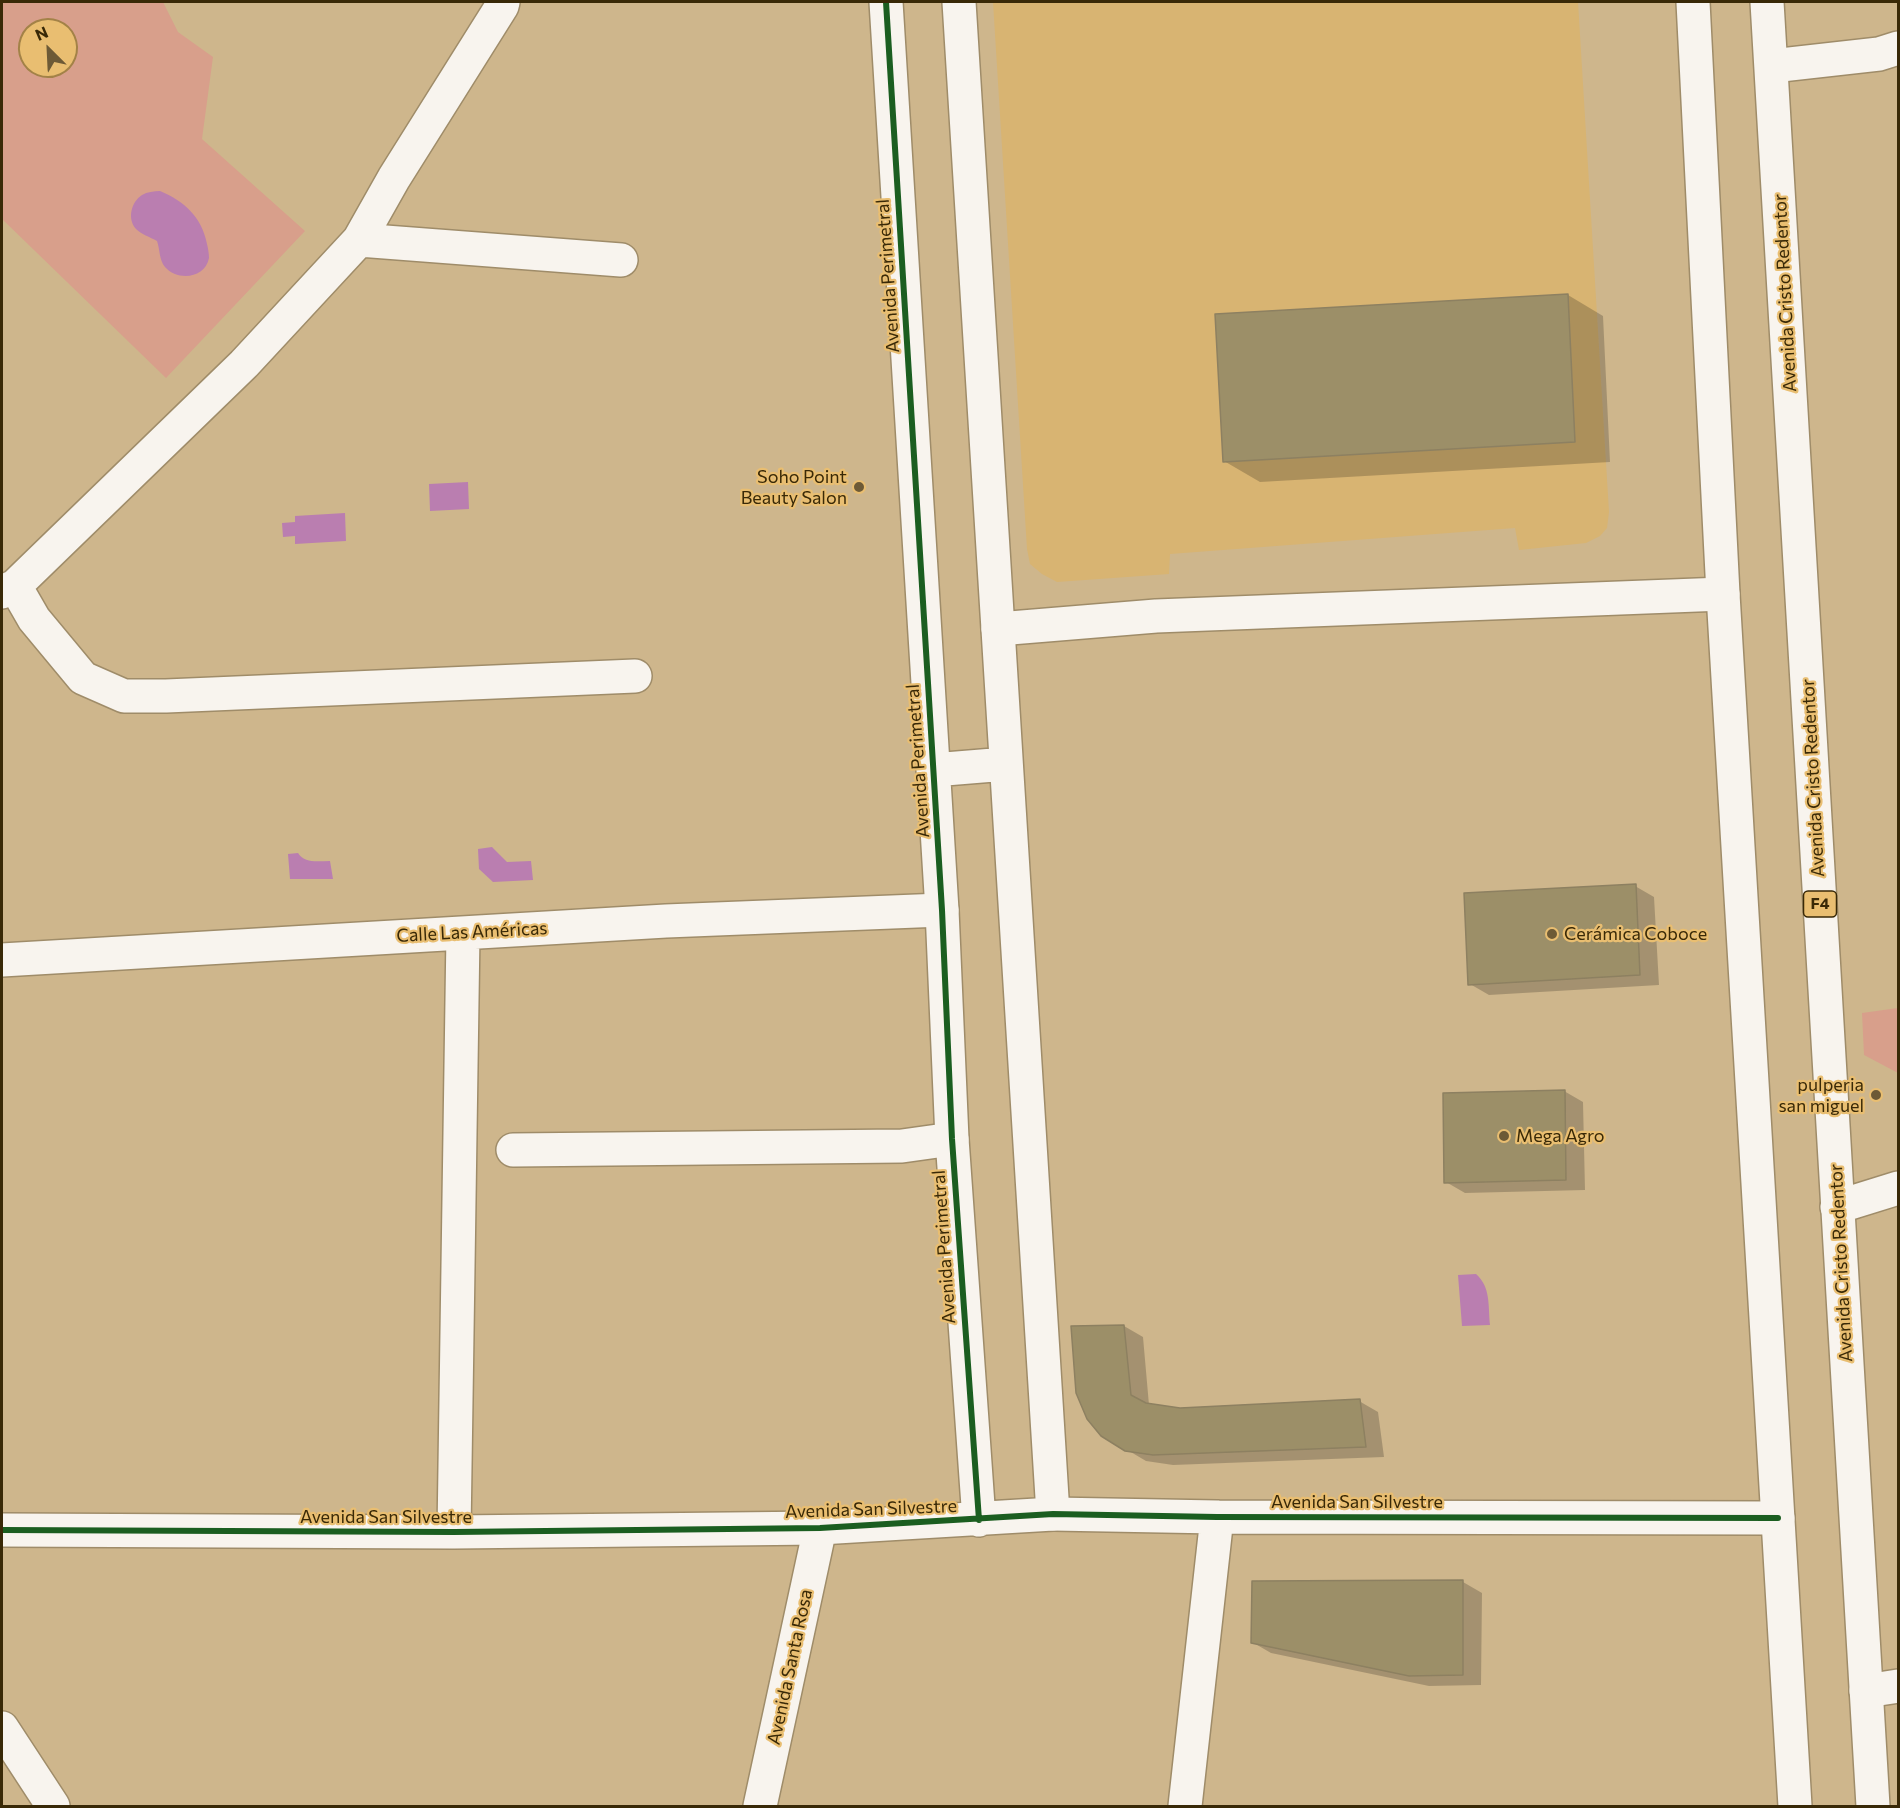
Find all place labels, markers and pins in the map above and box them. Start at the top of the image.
place label: Soho Point Beauty Salon [741,466,847,508]
marker: Soho Point Beauty Salon [852,480,866,494]
place label: Cerámica Coboce [1564,923,1707,945]
marker: Cerámica Coboce [1545,927,1559,941]
place label: pulperia san miguel [1778,1074,1864,1116]
marker: pulperia san miguel [1869,1088,1883,1102]
place label: Mega Agro [1516,1125,1605,1147]
marker: Mega Agro [1497,1129,1511,1143]

